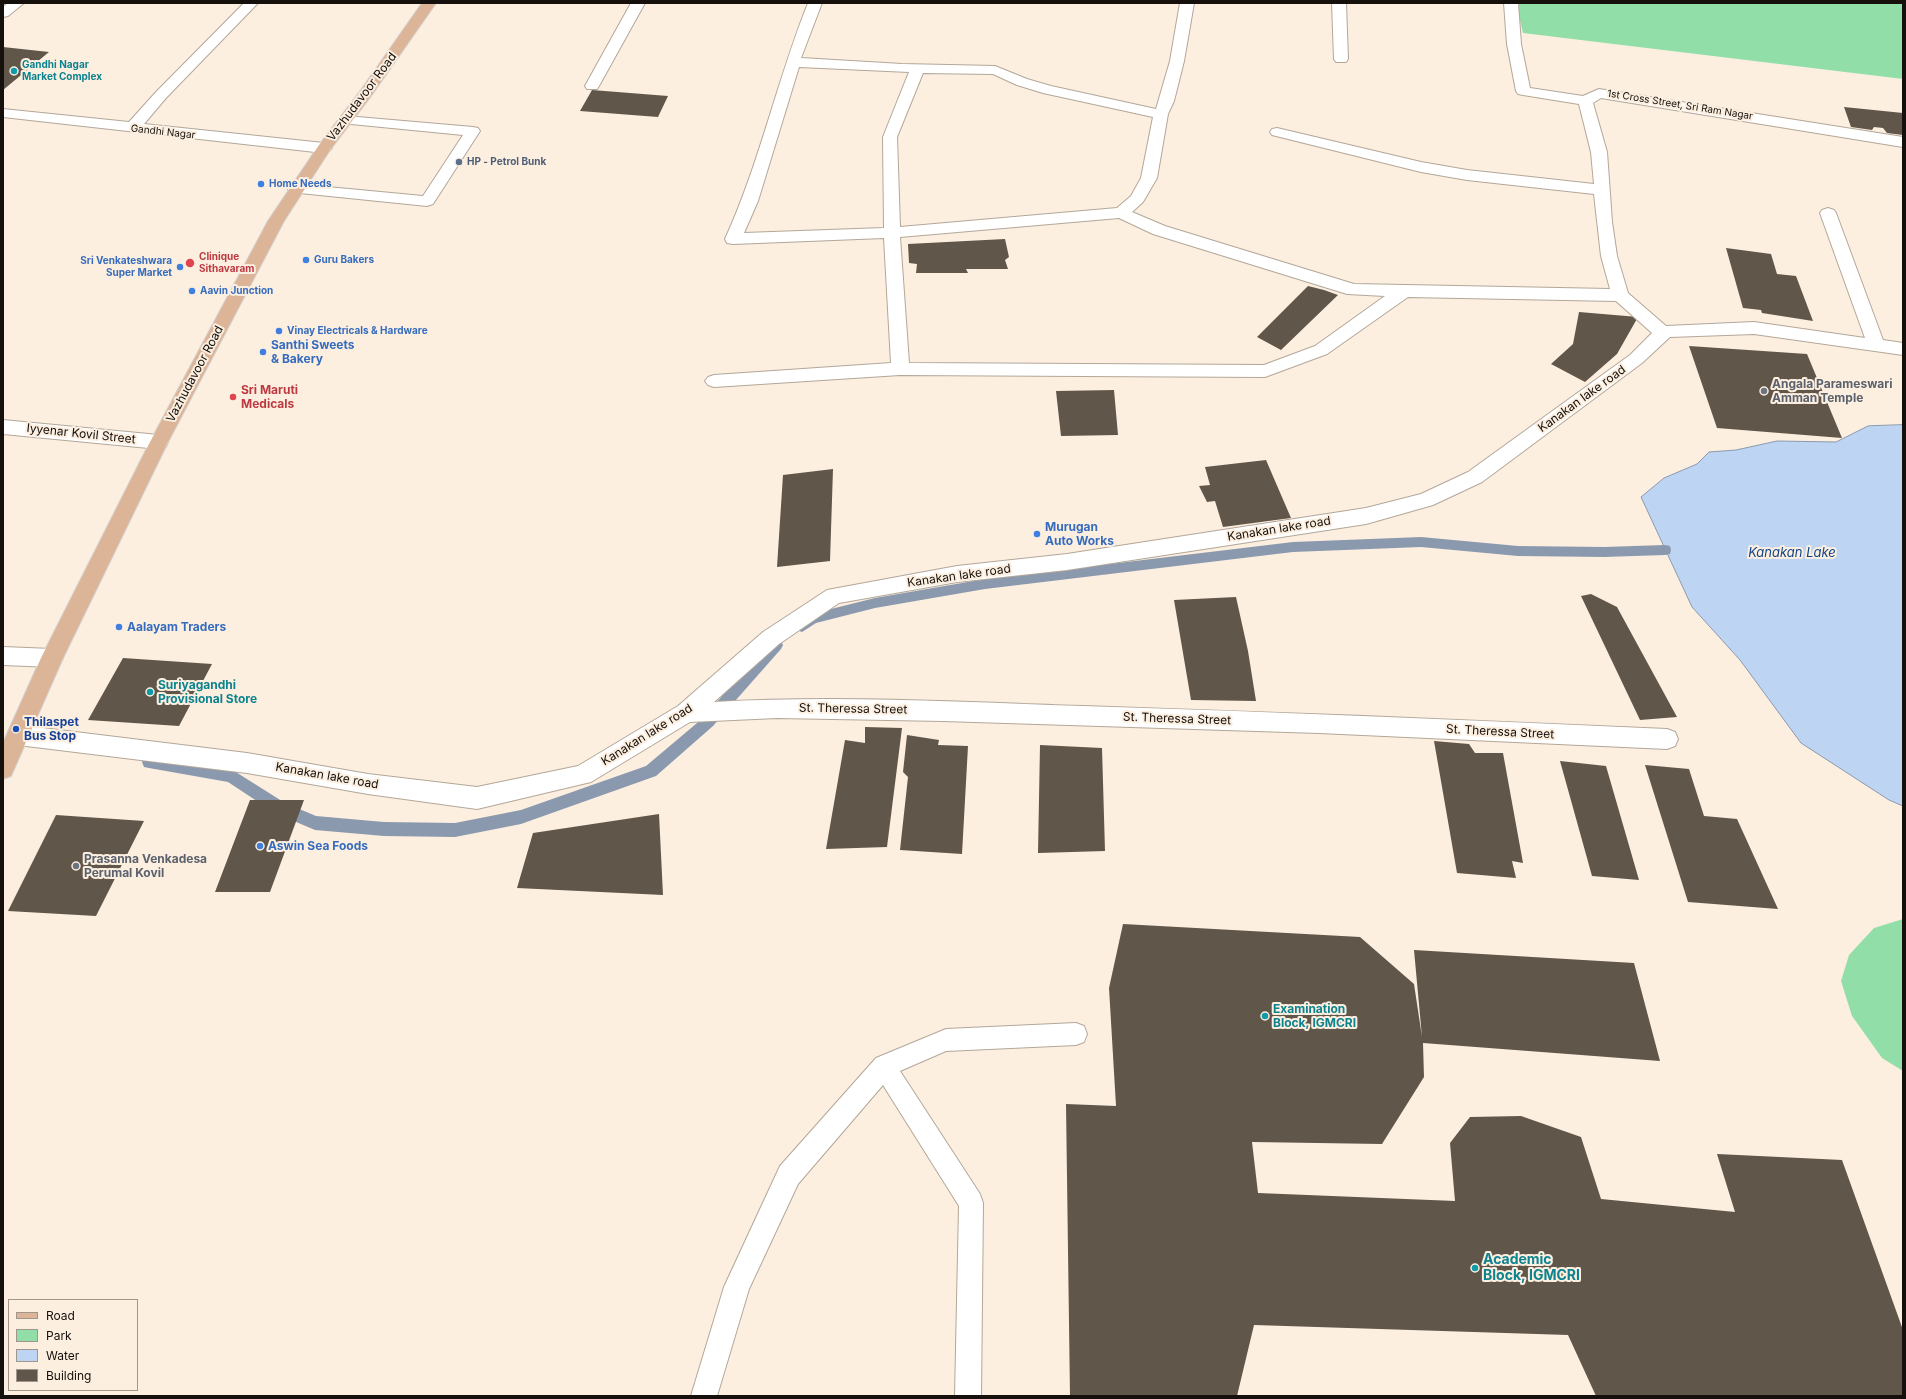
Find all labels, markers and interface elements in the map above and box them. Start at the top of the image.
street label: Vazhudavoor Road [324,50,400,144]
place label: Gandhi Nagar Market Complex [22,59,102,82]
marker: Gandhi Nagar Market Complex [9,66,19,76]
street label: 1st Cross Street, Sri Ram Nagar [1606,88,1754,122]
street label: Gandhi Nagar [130,123,196,141]
place label: HP - Petrol Bunk [467,156,546,168]
marker: HP - Petrol Bunk [454,157,464,167]
place label: Home Needs [269,178,331,190]
marker: Home Needs [256,179,266,189]
place label: Clinique Sithavaram [199,251,254,274]
place label: Guru Bakers [314,254,374,266]
place label: Sri Venkateshwara Super Market [80,255,172,278]
marker: Guru Bakers [301,255,311,265]
marker: Clinique Sithavaram [184,257,196,269]
marker: Sri Venkateshwara Super Market [175,262,185,272]
place label: Aavin Junction [200,285,273,297]
marker: Aavin Junction [187,286,197,296]
street label: Vazhudavoor Road [164,323,226,425]
place label: Vinay Electricals & Hardware [287,325,428,337]
marker: Vinay Electricals & Hardware [274,326,284,336]
place label: Santhi Sweets & Bakery [271,338,355,366]
marker: Santhi Sweets & Bakery [258,347,268,357]
street label: Kanakan lake road [1536,362,1628,436]
place label: Angala Parameswari Amman Temple [1772,377,1893,405]
place label: Sri Maruti Medicals [241,383,298,411]
marker: Angala Parameswari Amman Temple [1759,386,1769,396]
marker: Sri Maruti Medicals [228,392,238,402]
street label: Iyyenar Kovil Street [26,421,136,447]
street label: Kanakan lake road [1226,514,1332,544]
place label: Murugan Auto Works [1045,520,1114,548]
marker: Murugan Auto Works [1032,529,1042,539]
water label: Kanakan Lake [1748,545,1836,561]
street label: Kanakan lake road [906,562,1012,590]
place label: Aalayam Traders [127,620,226,634]
marker: Aalayam Traders [114,622,124,632]
place label: Suriyagandhi Provisional Store [158,678,257,706]
marker: Suriyagandhi Provisional Store [145,687,155,697]
street label: Kanakan lake road [599,701,695,769]
street label: St. Theressa Street [799,701,907,717]
street label: St. Theressa Street [1123,710,1231,728]
place label: Thilaspet Bus Stop [24,715,79,743]
street label: St. Theressa Street [1446,722,1554,742]
marker: Thilaspet Bus Stop [11,724,21,734]
street label: Kanakan lake road [274,760,380,792]
place label: Aswin Sea Foods [268,839,368,853]
marker: Aswin Sea Foods [255,841,265,851]
place label: Prasanna Venkadesa Perumal Kovil [84,852,207,880]
marker: Prasanna Venkadesa Perumal Kovil [71,861,81,871]
place label: Examination Block, IGMCRI [1273,1002,1356,1030]
marker: Examination Block, IGMCRI [1260,1011,1270,1021]
place label: Academic Block, IGMCRI [1483,1252,1580,1284]
marker: Academic Block, IGMCRI [1470,1263,1480,1273]
legend [8,1299,138,1391]
text: Road [46,1308,75,1323]
text: Park [46,1328,72,1343]
text: Water [46,1348,79,1363]
text: Building [46,1368,91,1383]

